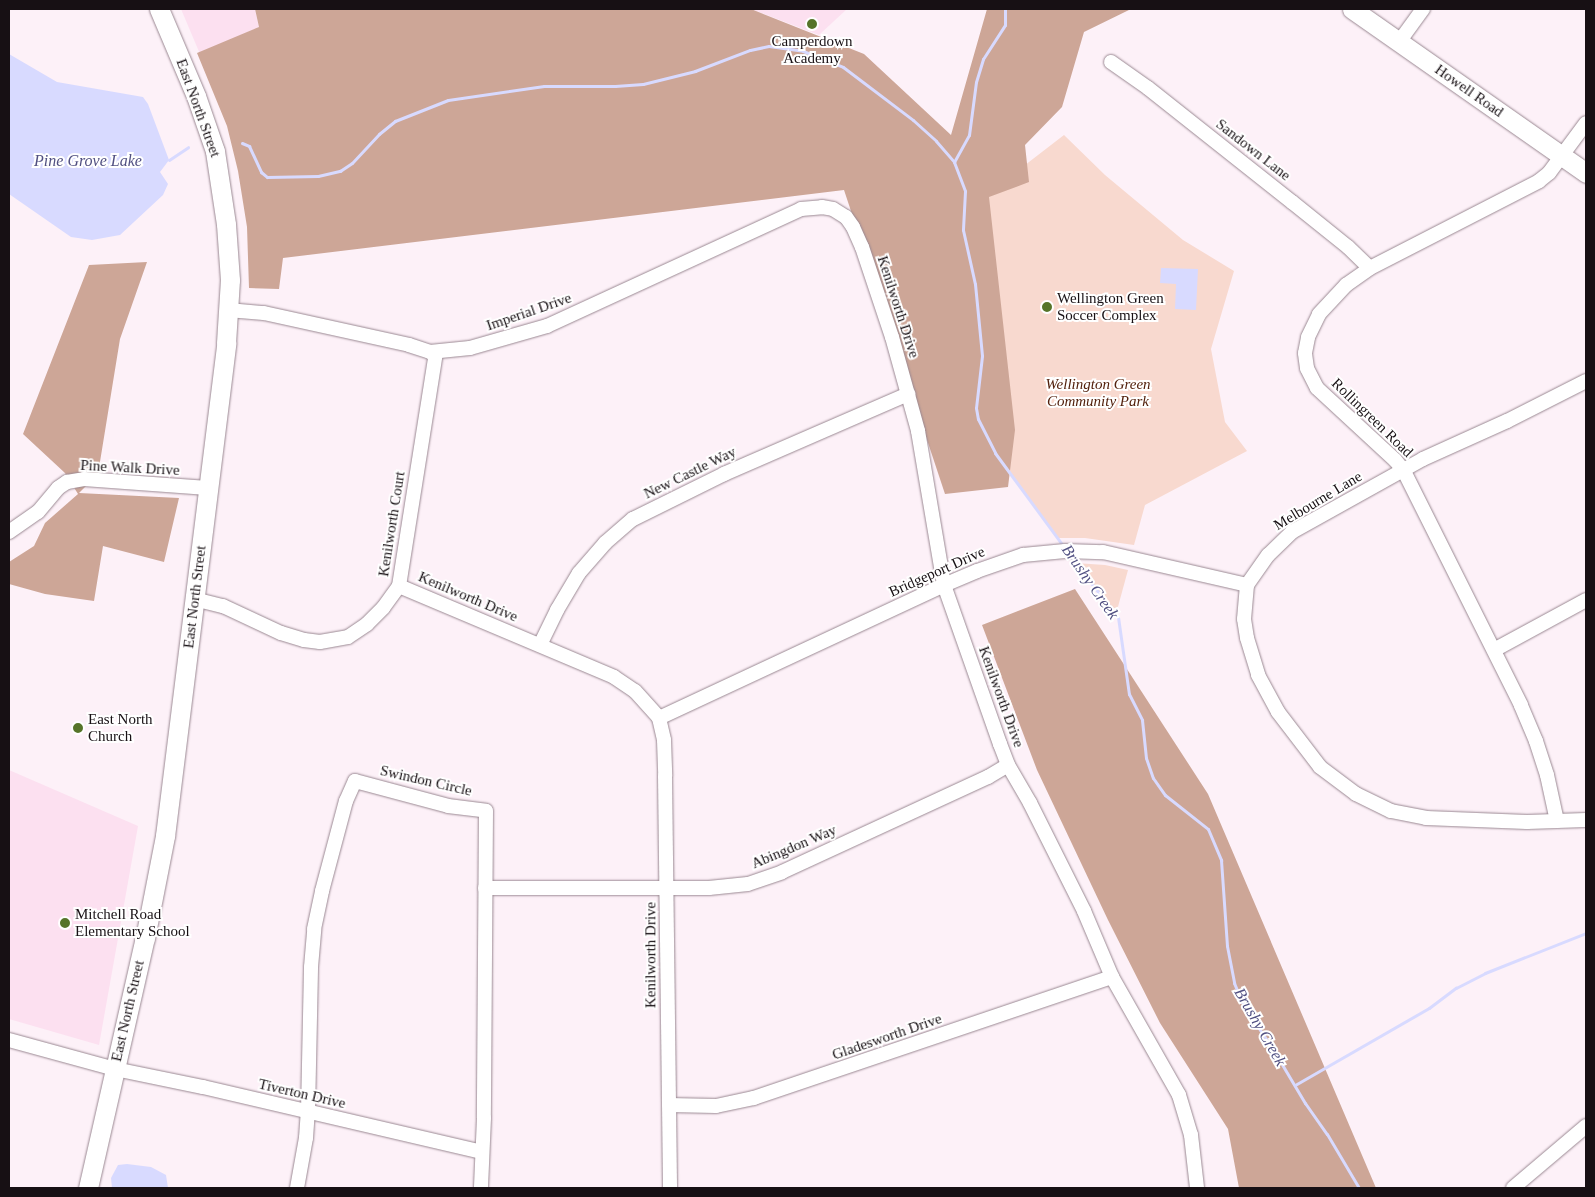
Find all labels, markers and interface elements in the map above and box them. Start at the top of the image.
marker: Camperdown Academy [806,18,818,30]
place label: Camperdown Academy [772,32,852,67]
street label: East North Street [172,56,224,160]
street label: Howell Road [1431,61,1507,121]
street label: Sandown Lane [1212,115,1294,185]
water label: Pine Grove Lake [34,151,142,171]
street label: Kenilworth Drive [873,254,923,360]
street label: Imperial Drive [484,289,574,335]
place label: Wellington Green Soccer Complex [1057,289,1164,324]
marker: Wellington Green Soccer Complex [1041,301,1053,313]
park label: Wellington Green Community Park [1045,375,1151,410]
street label: Rollingreen Road [1328,375,1416,461]
street label: New Castle Way [641,443,739,503]
street label: Pine Walk Drive [80,456,180,480]
street label: Melbourne Lane [1271,468,1365,534]
street label: Kenilworth Court [375,470,409,578]
water label: Brushy Creek [1057,541,1123,623]
street label: Bridgeport Drive [886,543,988,601]
street label: East North Street [180,545,210,649]
street label: Kenilworth Drive [416,568,520,626]
street label: Kenilworth Drive [974,644,1028,750]
place label: East North Church [88,710,153,745]
marker: East North Church [72,722,84,734]
street label: Swindon Circle [378,762,474,800]
street label: Abingdon Way [749,821,839,873]
street label: Kenilworth Drive [642,902,660,1008]
place label: Mitchell Road Elementary School [75,905,190,940]
marker: Mitchell Road Elementary School [59,917,71,929]
street label: East North Street [108,959,148,1063]
water label: Brushy Creek [1230,985,1290,1069]
street label: Gladesworth Drive [830,1010,944,1064]
street label: Tiverton Drive [257,1075,347,1113]

